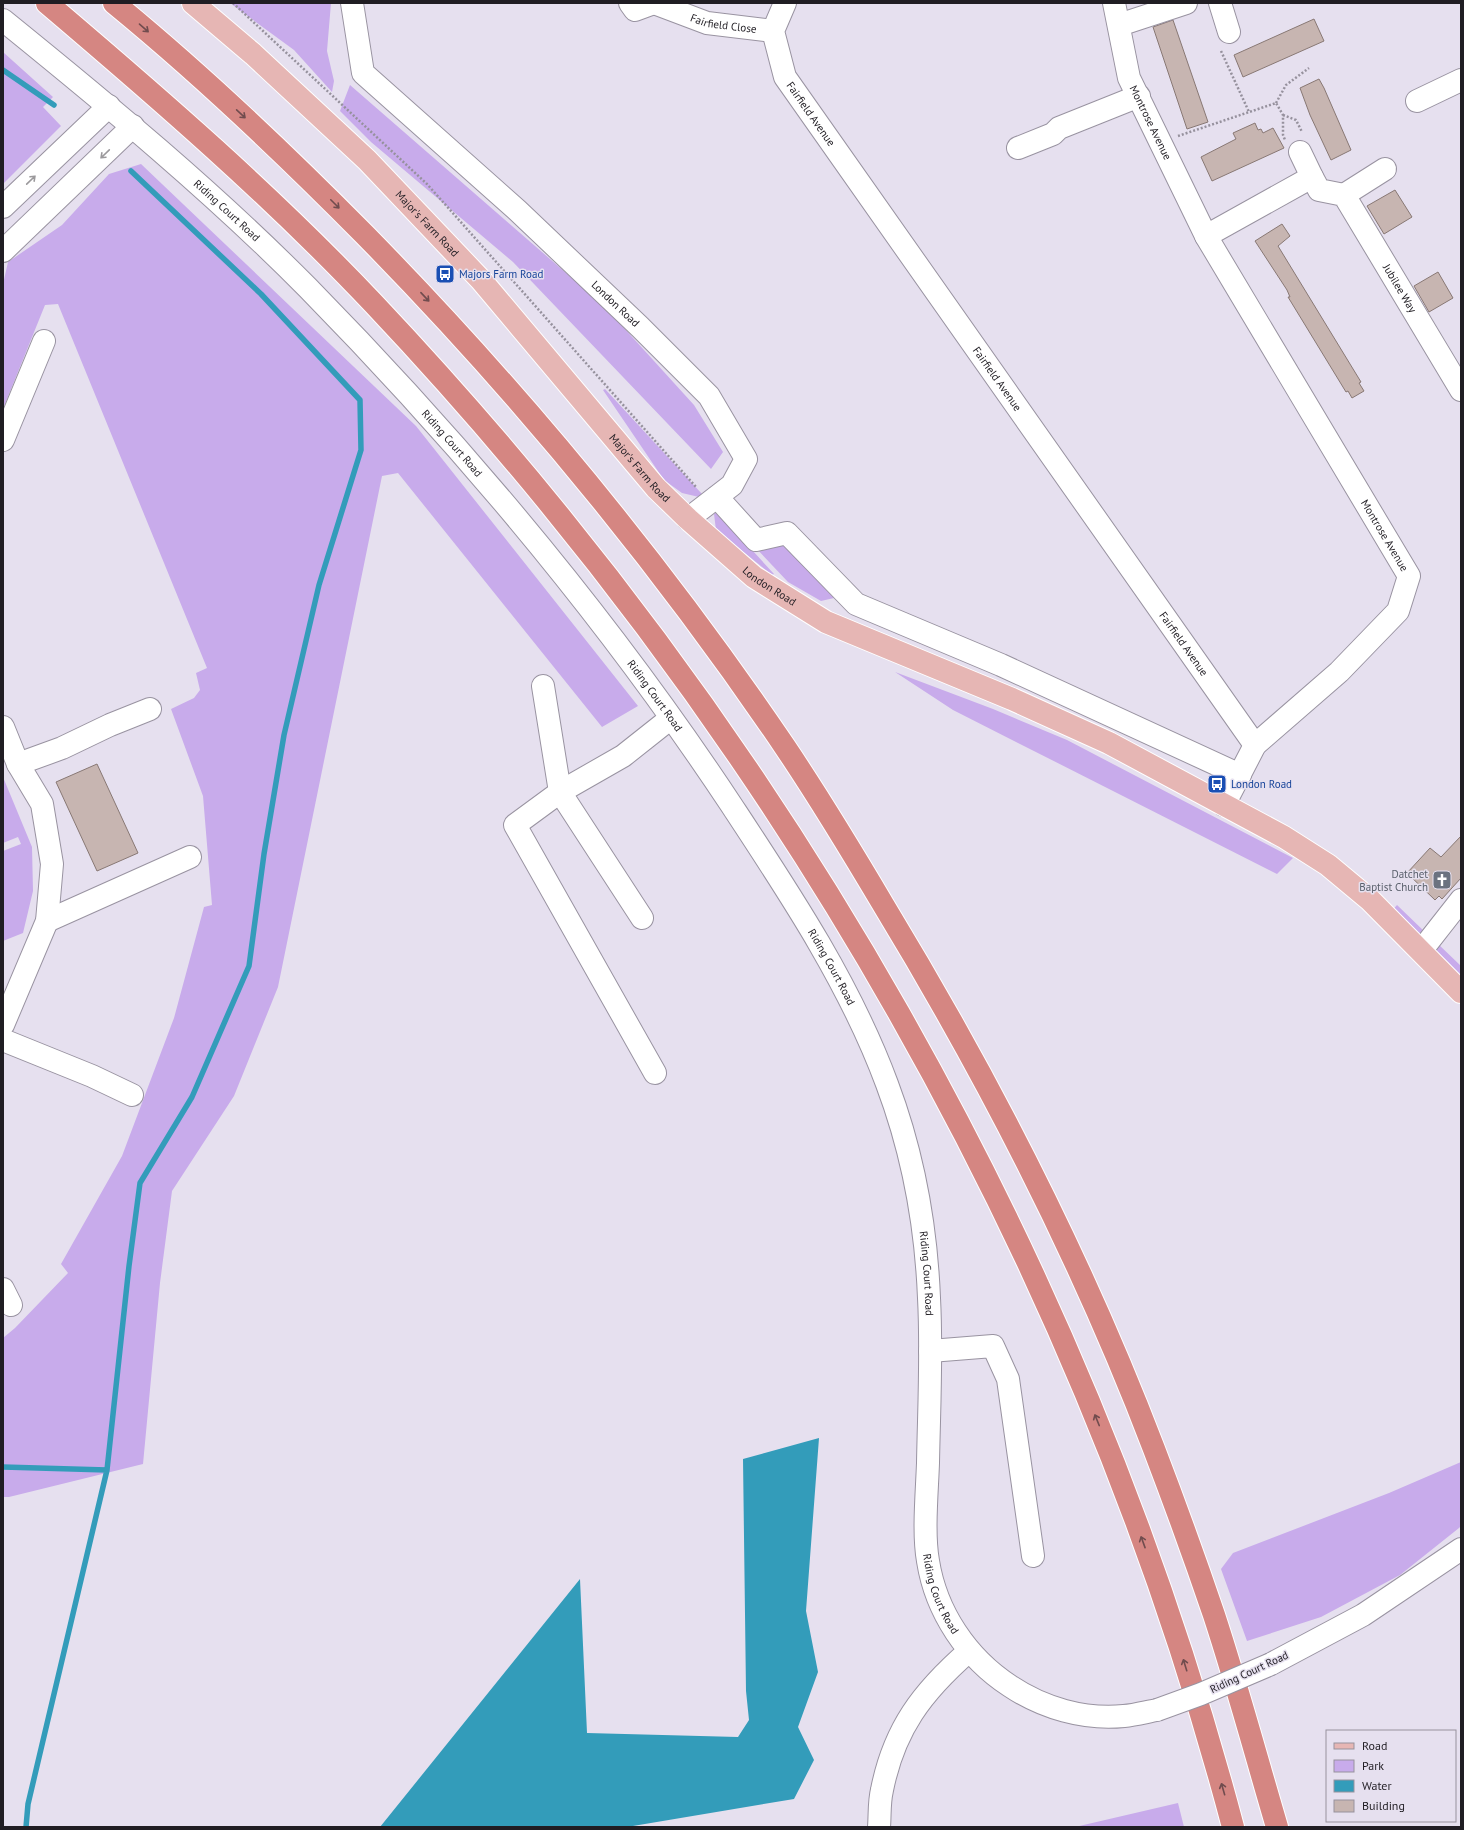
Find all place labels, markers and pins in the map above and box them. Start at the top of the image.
bus stop icon: Majors Farm Road [434,263,456,285]
place label: Majors Farm Road [459,267,543,281]
bus stop icon: London Road [1206,773,1228,795]
place label: London Road [1231,777,1292,791]
place label: Datchet Baptist Church [1359,867,1428,894]
church icon: Datchet Baptist Church [1431,869,1453,891]

